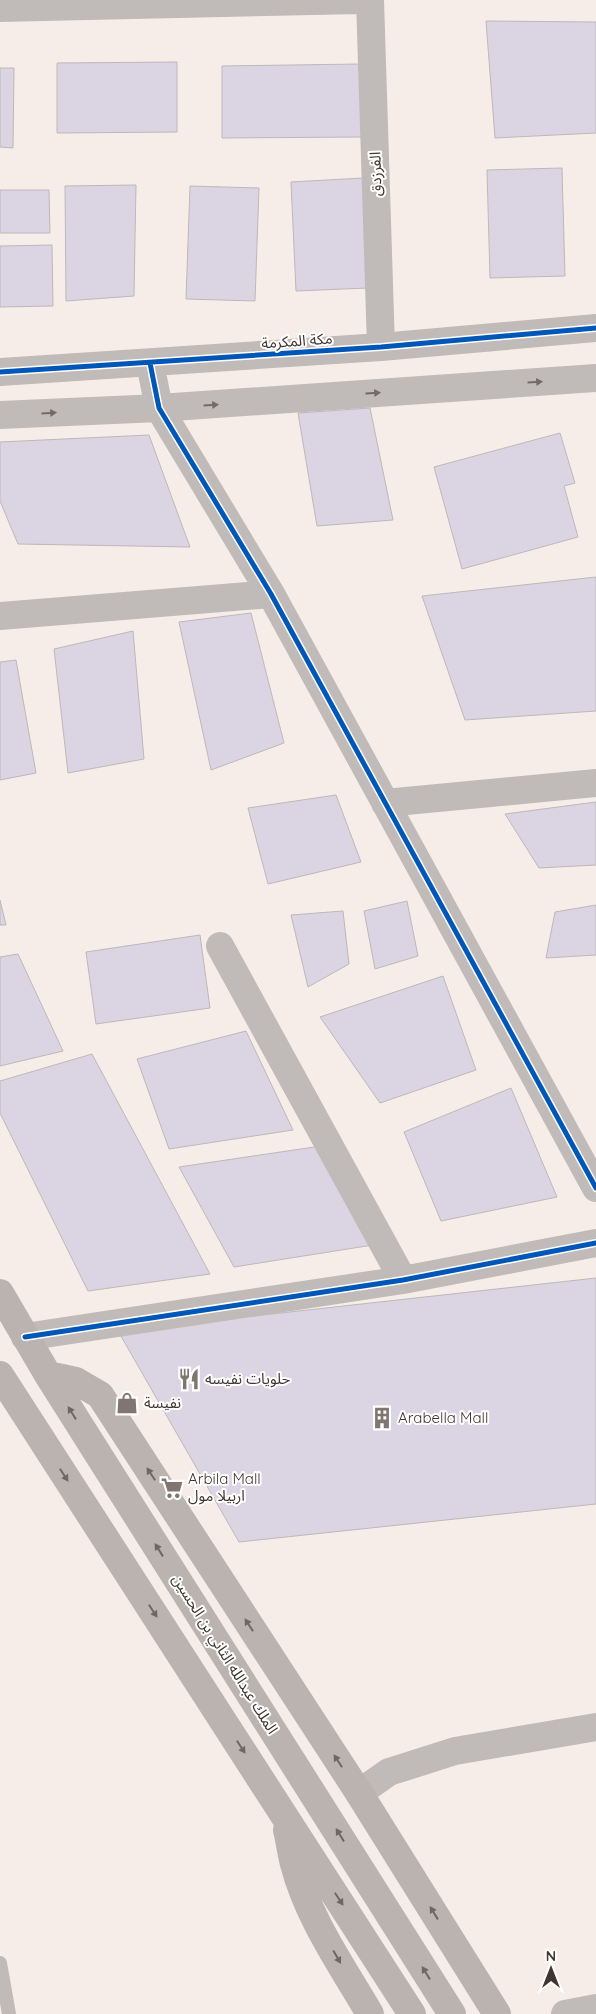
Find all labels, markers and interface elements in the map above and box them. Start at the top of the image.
street label: الفرزدق [365,151,386,197]
street label: مكة المكرمة [261,329,333,352]
one-way arrow [527,378,543,386]
one-way arrow [365,389,381,397]
one-way arrow [203,400,219,408]
one-way arrow [41,409,57,417]
restaurant icon: حلويات نفيسه [176,1366,202,1392]
place label: حلويات نفيسه [205,1369,291,1388]
shop icon: نفيسة [114,1390,140,1416]
place label: نفيسة [144,1393,181,1412]
building icon: Arabella Mall [369,1405,395,1431]
one-way arrow [67,1406,76,1420]
place label: Arabella Mall [398,1408,488,1427]
one-way arrow [146,1467,156,1480]
one-way arrow [60,1468,69,1481]
place label: Arbila Mall اربيلا مول [188,1469,261,1505]
supermarket icon: Arbila Mall اربيلا مول [159,1475,185,1501]
one-way arrow [154,1544,164,1557]
street label: الملك عبدالله الثاني بن الحسين [166,1570,282,1738]
one-way arrow [148,1604,157,1618]
one-way arrow [245,1618,254,1631]
one-way arrow [236,1741,246,1754]
one-way arrow [333,1754,343,1768]
one-way arrow [335,1828,345,1842]
one-way arrow [334,1892,343,1905]
one-way arrow [429,1907,438,1920]
north arrow [526,1944,576,1994]
text: N [546,1947,556,1965]
one-way arrow [332,1951,341,1964]
one-way arrow [422,1966,431,1979]

